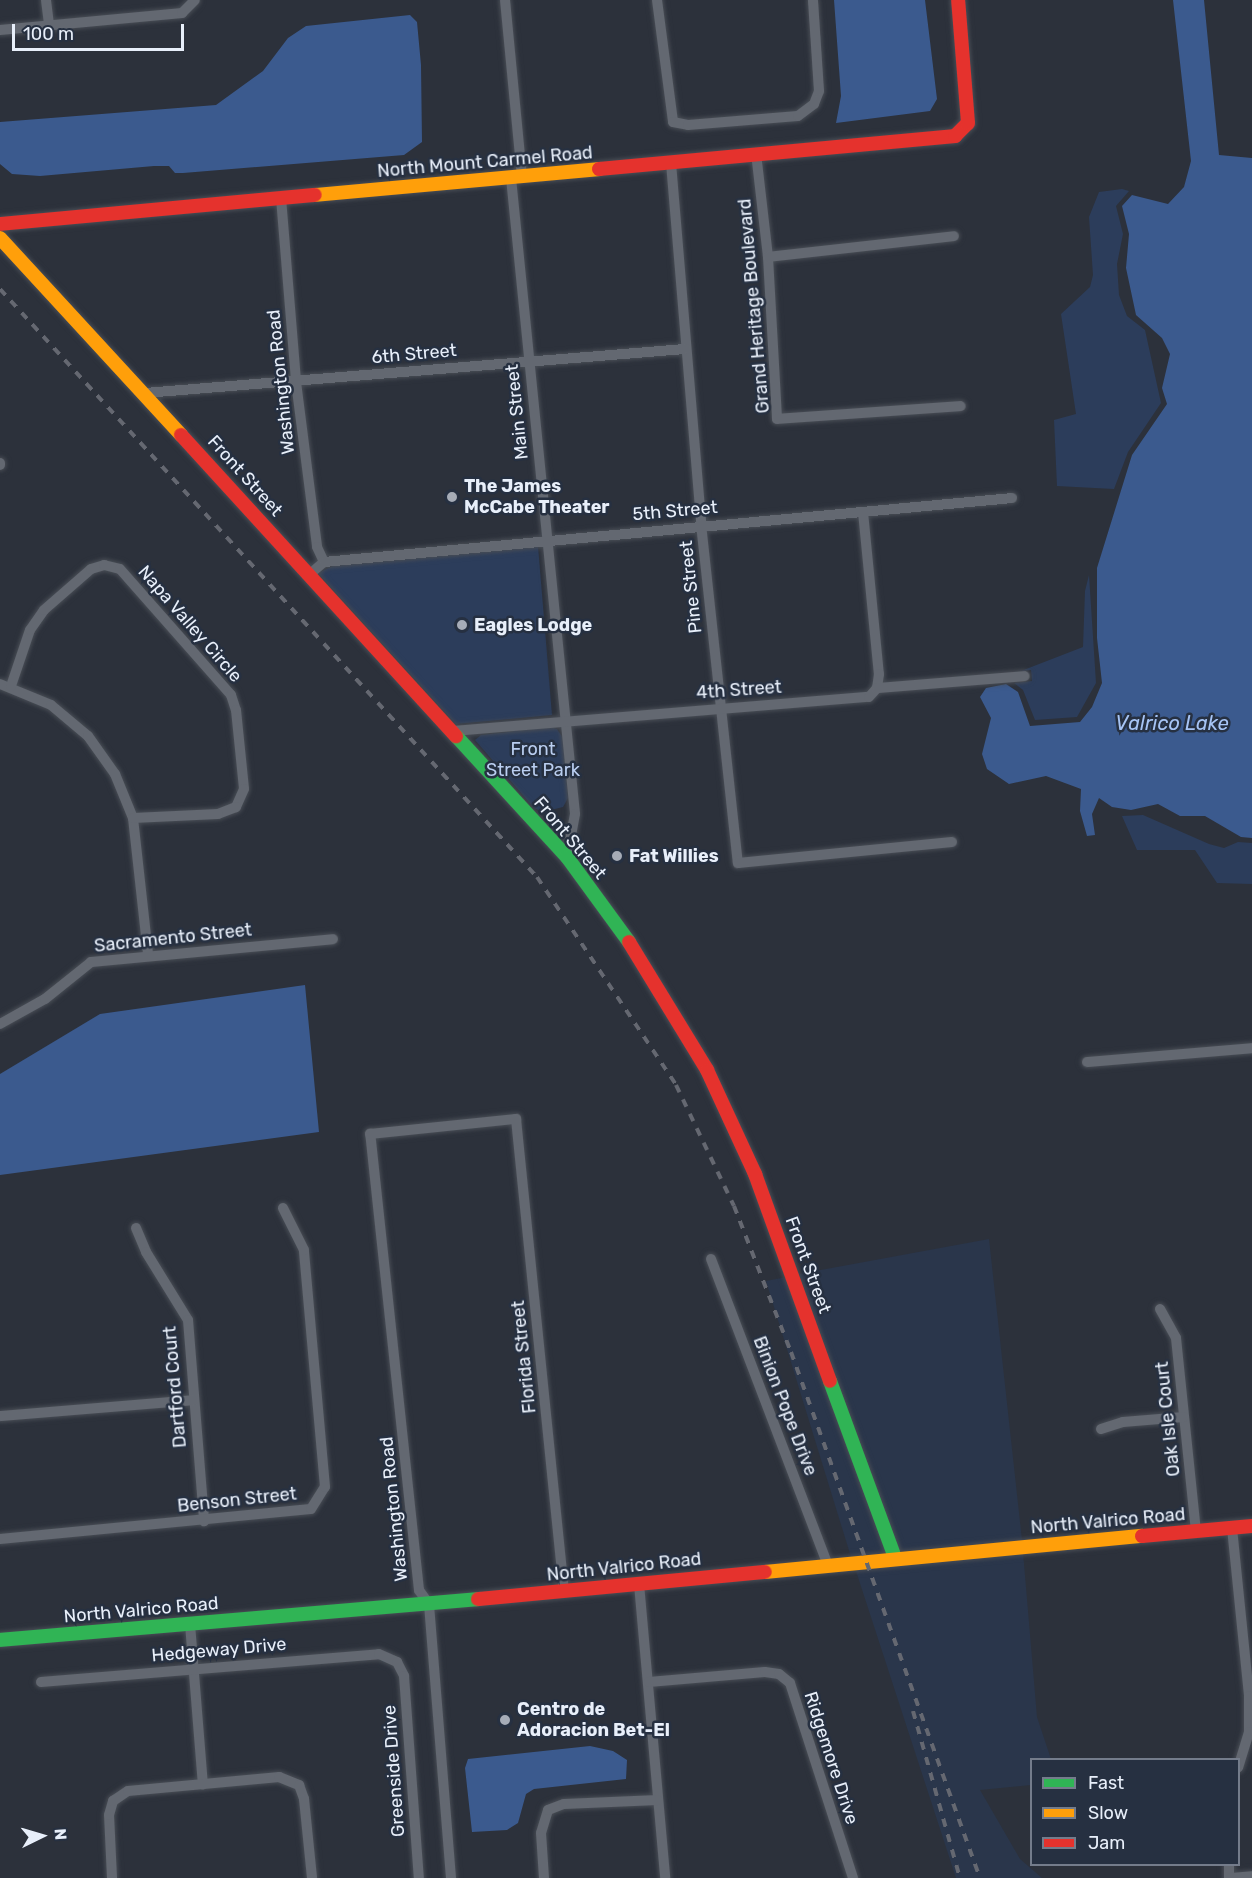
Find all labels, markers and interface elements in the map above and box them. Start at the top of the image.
scale bar [15,12,188,50]
text: 100 m [23,23,74,45]
street label: North Mount Carmel Road [376,142,594,182]
street label: Grand Heritage Boulevard [734,198,774,414]
street label: Washington Road [263,309,299,455]
street label: 6th Street [371,340,457,368]
street label: Main Street [501,363,533,461]
street label: Front Street [203,431,287,521]
place label: The James McCabe Theater [464,476,610,518]
marker: The James McCabe Theater [445,490,459,504]
street label: 5th Street [632,497,718,525]
street label: Pine Street [675,539,707,635]
street label: Napa Valley Circle [133,561,247,687]
place label: Eagles Lodge [474,614,592,636]
marker: Eagles Lodge [455,618,469,632]
street label: 4th Street [696,676,782,704]
water label: Valrico Lake [1115,711,1229,735]
park label: Front Street Park [486,739,580,782]
street label: Front Street [529,792,611,884]
place label: Fat Willies [629,845,719,867]
marker: Fat Willies [610,849,624,863]
street label: Sacramento Street [93,919,253,957]
street label: Front Street [780,1214,836,1316]
street label: Florida Street [507,1299,541,1415]
street label: Dartford Court [159,1325,191,1449]
street label: Binion Pope Drive [748,1333,822,1479]
street label: Oak Isle Court [1151,1360,1185,1478]
street label: Washington Road [376,1436,412,1582]
street label: Benson Street [176,1483,298,1517]
street label: North Valrico Road [1030,1503,1186,1539]
street label: North Valrico Road [545,1548,703,1586]
street label: North Valrico Road [63,1592,219,1628]
street label: Hedgeway Drive [150,1633,288,1667]
street label: Ridgemore Drive [799,1689,863,1827]
place label: Centro de Adoracion Bet-El [517,1699,670,1742]
street label: Greenside Drive [379,1704,409,1838]
marker: Centro de Adoracion Bet-El [498,1713,512,1727]
legend [1030,1758,1240,1866]
text: Fast [1088,1772,1124,1794]
text: Slow [1088,1802,1128,1824]
north arrow [12,1806,72,1866]
text: N [50,1828,70,1841]
text: Jam [1088,1832,1125,1854]

